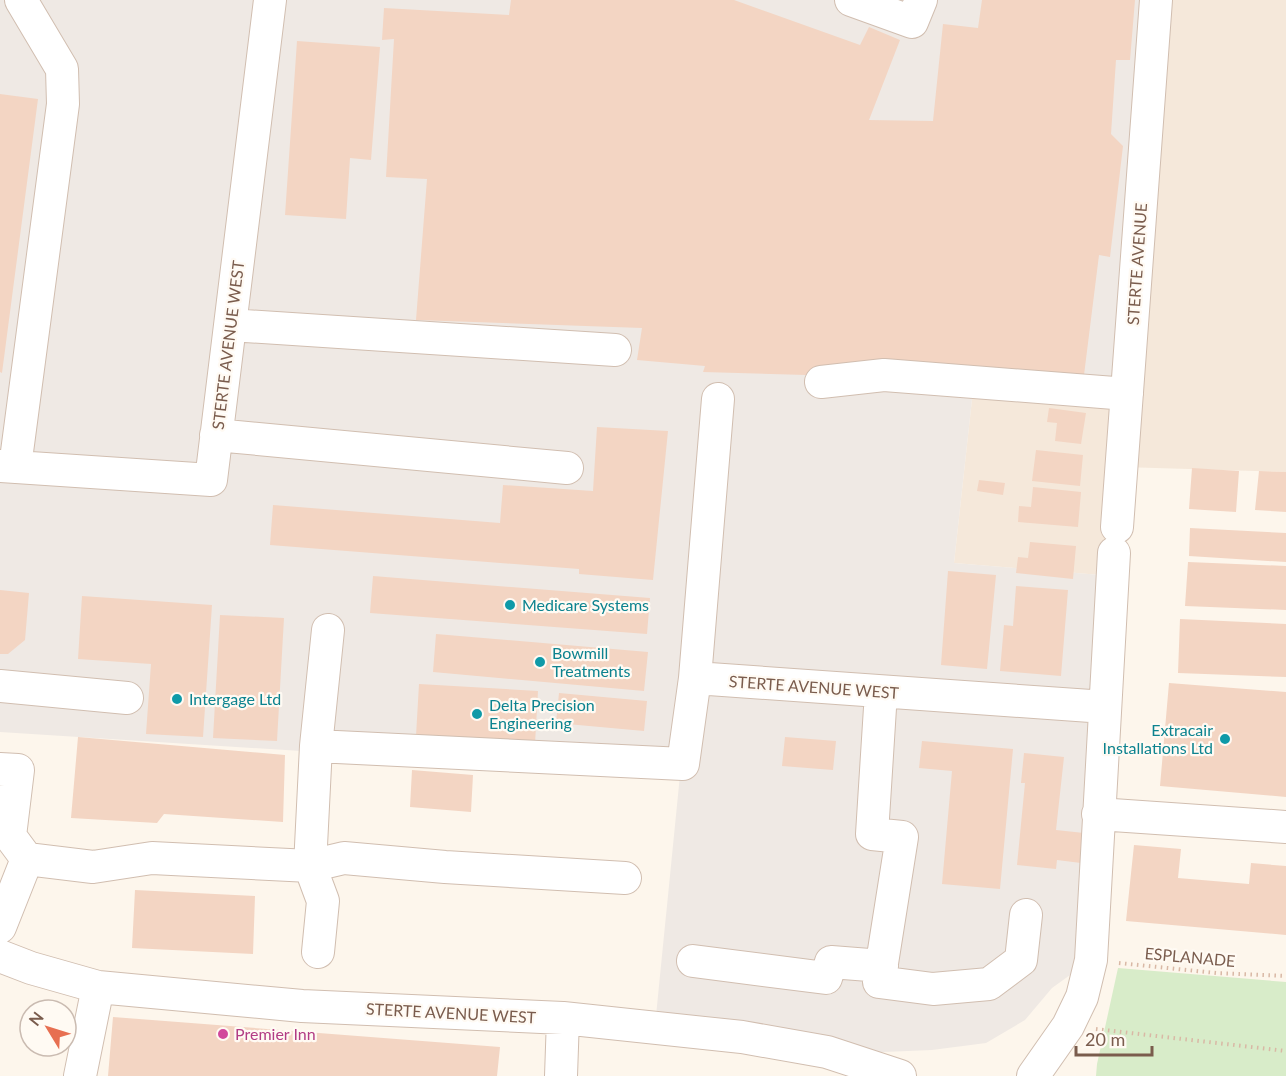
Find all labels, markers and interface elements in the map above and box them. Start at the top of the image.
street label: STERTE AVENUE [1123,202,1150,326]
street label: STERTE AVENUE WEST [208,259,247,431]
place label: Medicare Systems [522,595,649,614]
marker: Medicare Systems [503,598,517,612]
place label: Bowmill Treatments [552,643,630,680]
marker: Bowmill Treatments [533,655,547,669]
street label: STERTE AVENUE WEST [728,671,900,702]
place label: Intergage Ltd [189,689,281,708]
marker: Intergage Ltd [170,692,184,706]
place label: Delta Precision Engineering [489,695,595,732]
marker: Delta Precision Engineering [470,707,484,721]
place label: Extracair Installations Ltd [1103,720,1213,757]
marker: Extracair Installations Ltd [1218,732,1232,746]
street label: ESPLANADE [1144,943,1236,970]
north arrow [18,998,78,1058]
street label: STERTE AVENUE WEST [365,999,537,1026]
text: N [25,1008,47,1029]
scale bar [1076,1019,1152,1057]
place label: Premier Inn [235,1024,316,1043]
marker: Premier Inn [216,1027,230,1041]
text: 20 m [1085,1028,1125,1050]

